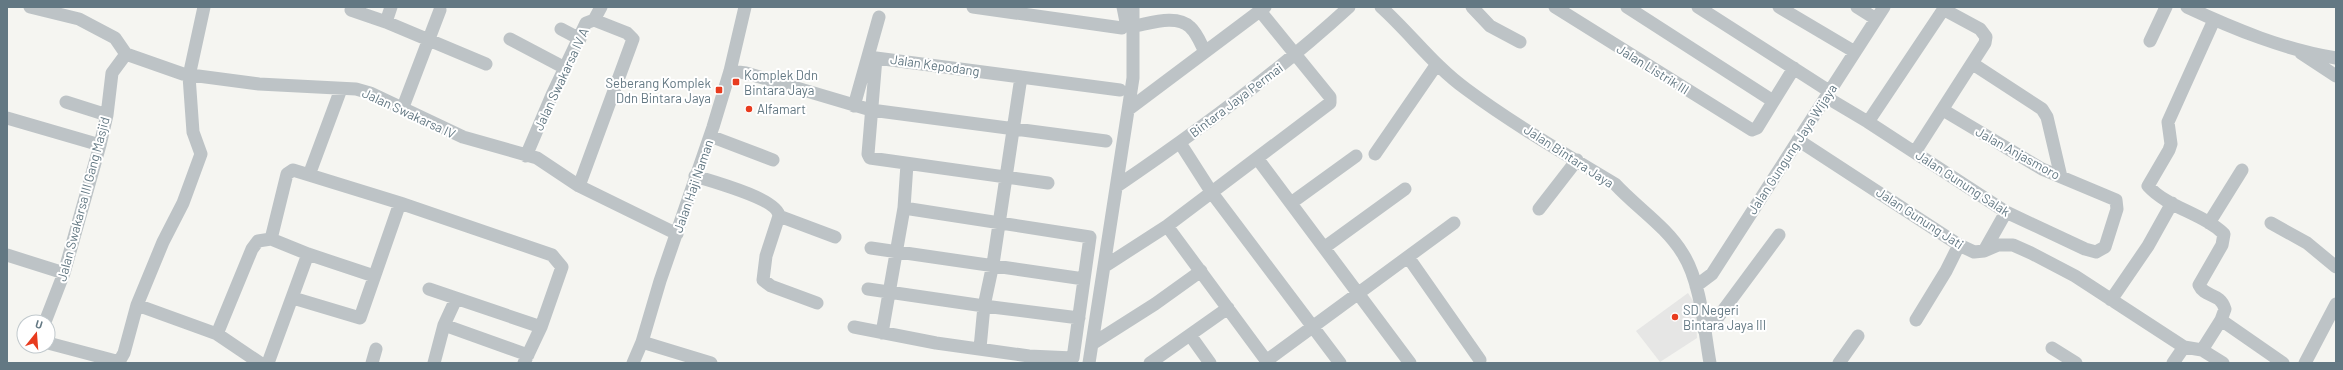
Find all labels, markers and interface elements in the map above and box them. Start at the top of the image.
street label: Jalan Swakarsa IV A [530,25,592,133]
street label: Jalan Listrik III [1614,40,1692,98]
street label: Jalan Kepodang [889,51,981,79]
street label: Bintara Jaya Permai [1186,60,1286,140]
place label: Komplek Ddn Bintara Jaya [744,67,818,98]
place label: Seberang Komplek Ddn Bintara Jaya [605,75,711,106]
marker: Komplek Ddn Bintara Jaya [731,77,741,87]
street label: Jalan Gungung Jaya Wijaya [1744,81,1840,217]
street label: Jalan Swakarsa IV [360,84,459,142]
marker: Seberang Komplek Ddn Bintara Jaya [714,85,724,95]
place label: Alfamart [757,101,806,117]
marker: Alfamart [744,104,754,114]
street label: Jalan Swakarsa III Gang Masjid [53,115,113,283]
street label: Jalan Bintara Jaya [1521,121,1617,191]
street label: Jalan Anjasmoro [1973,123,2063,183]
street label: Jalan Haji Naman [670,137,716,235]
street label: Jalan Gunung Salak [1913,147,2014,220]
street label: Jalan Gunung Jati [1873,184,1967,252]
place label: SD Negeri Bintara Jaya III [1683,302,1766,333]
marker: SD Negeri Bintara Jaya III [1670,312,1680,322]
north arrow [16,314,56,354]
text: U [34,317,44,331]

